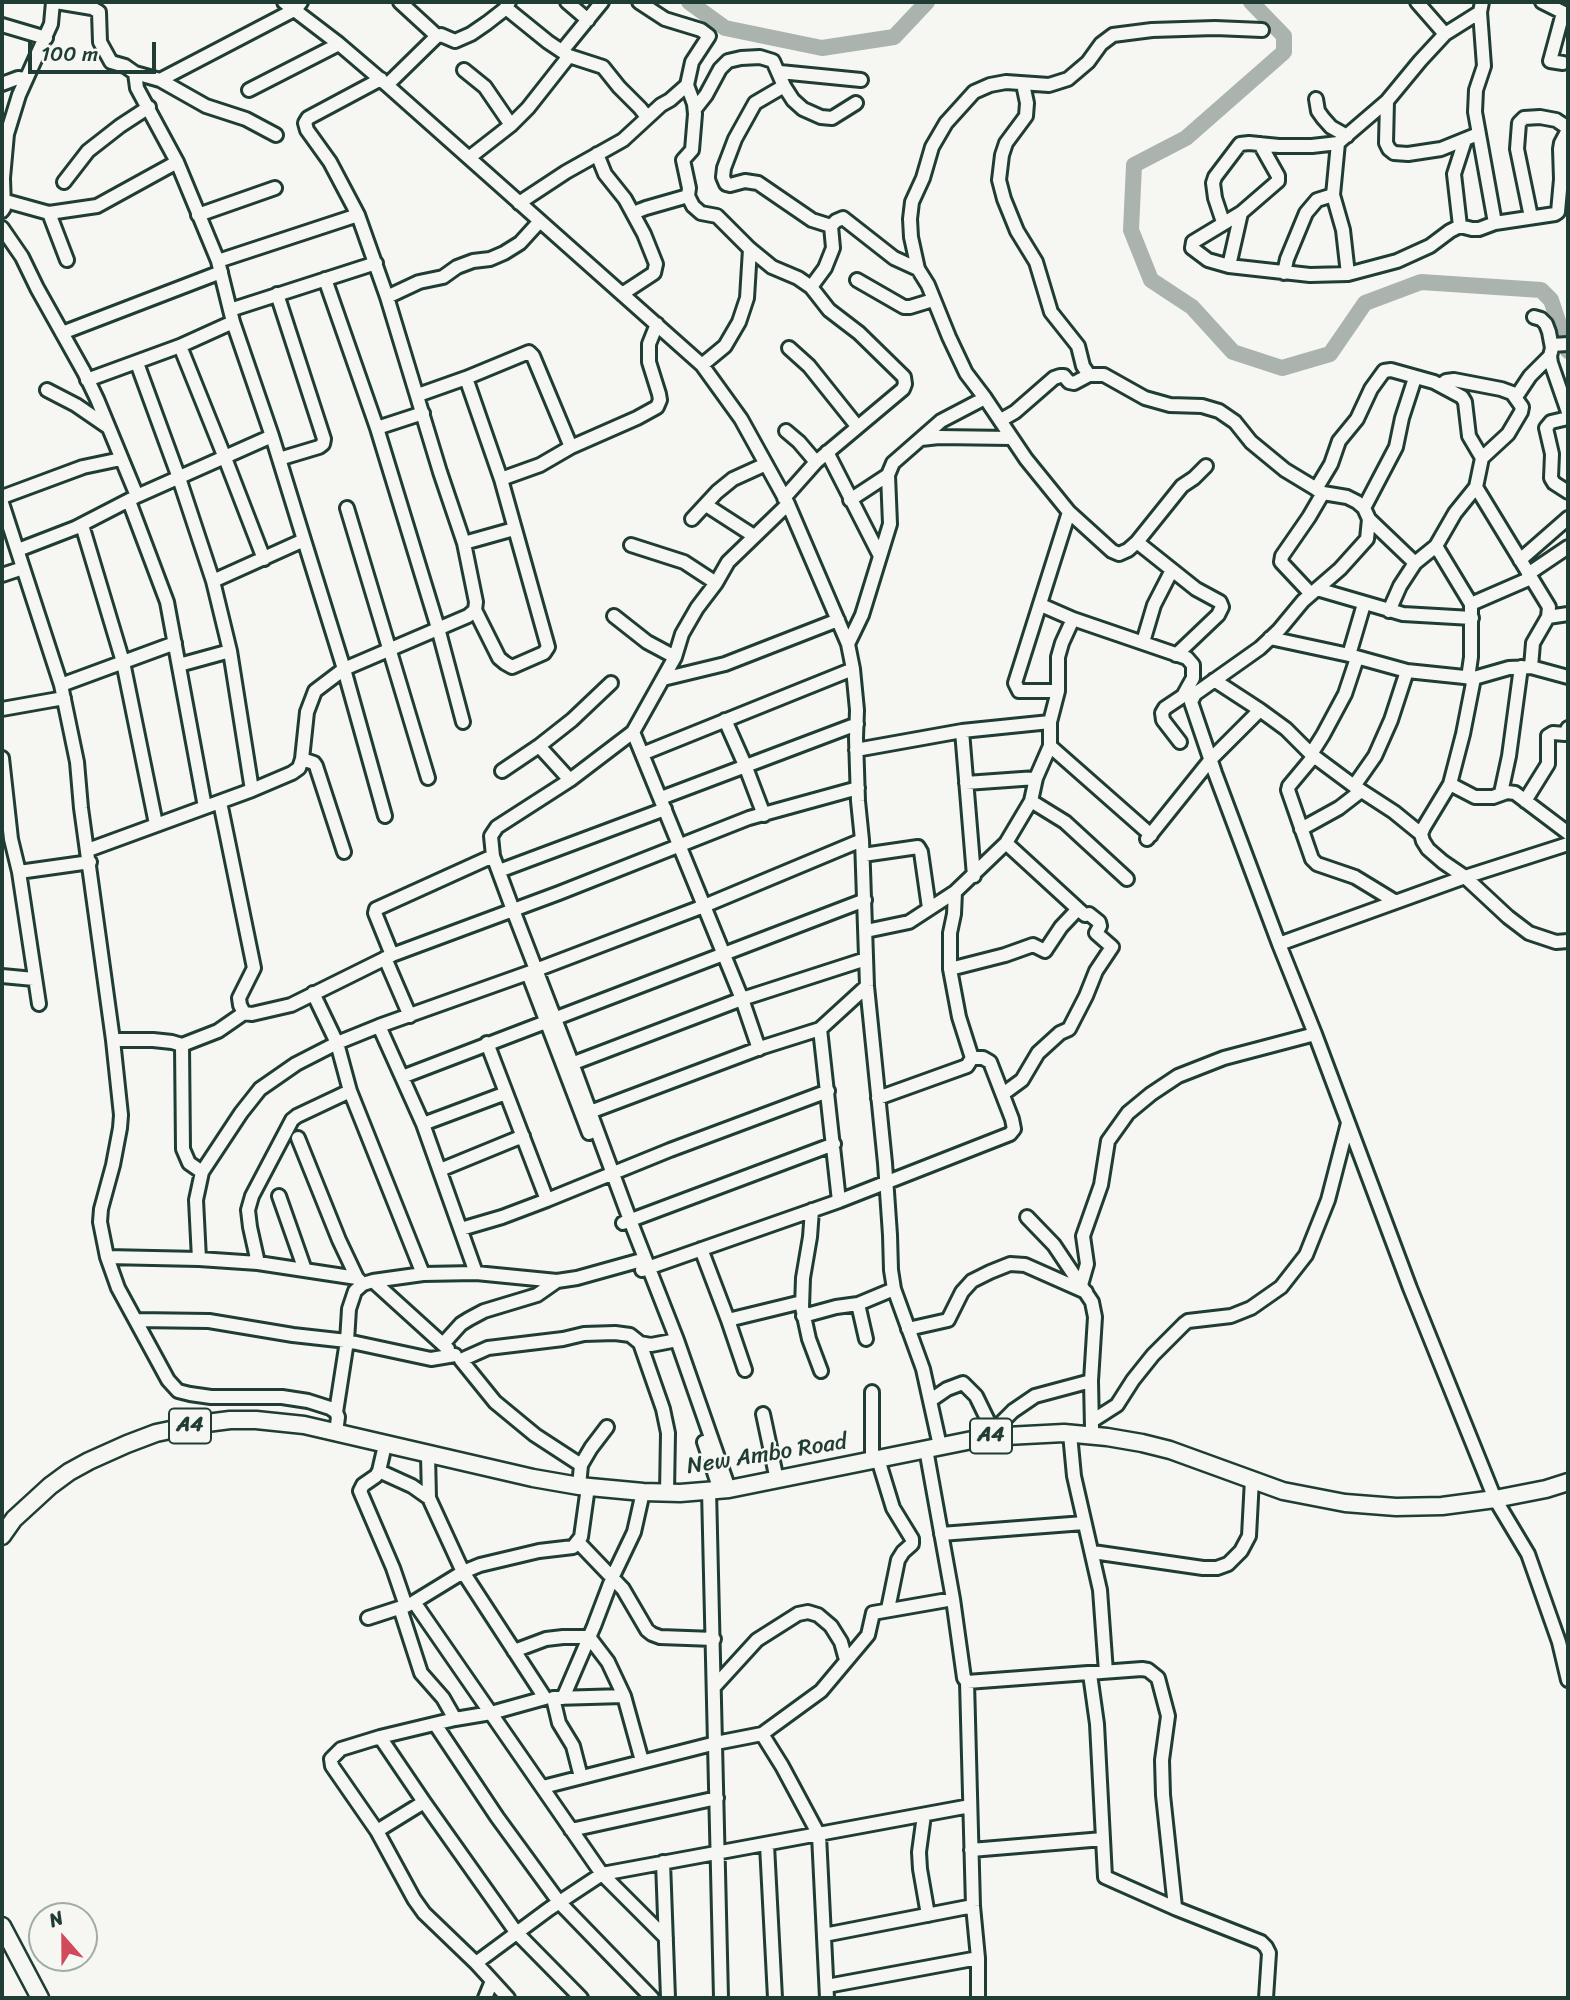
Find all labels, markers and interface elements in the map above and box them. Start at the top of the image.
scale bar [32,28,159,72]
text: 100 m [41,35,98,73]
road number: A4 [169,1408,211,1444]
road number: A4 [970,1418,1012,1454]
street label: New Ambo Road [685,1429,849,1481]
text: N [44,1901,68,1937]
north arrow [28,1902,98,1972]

